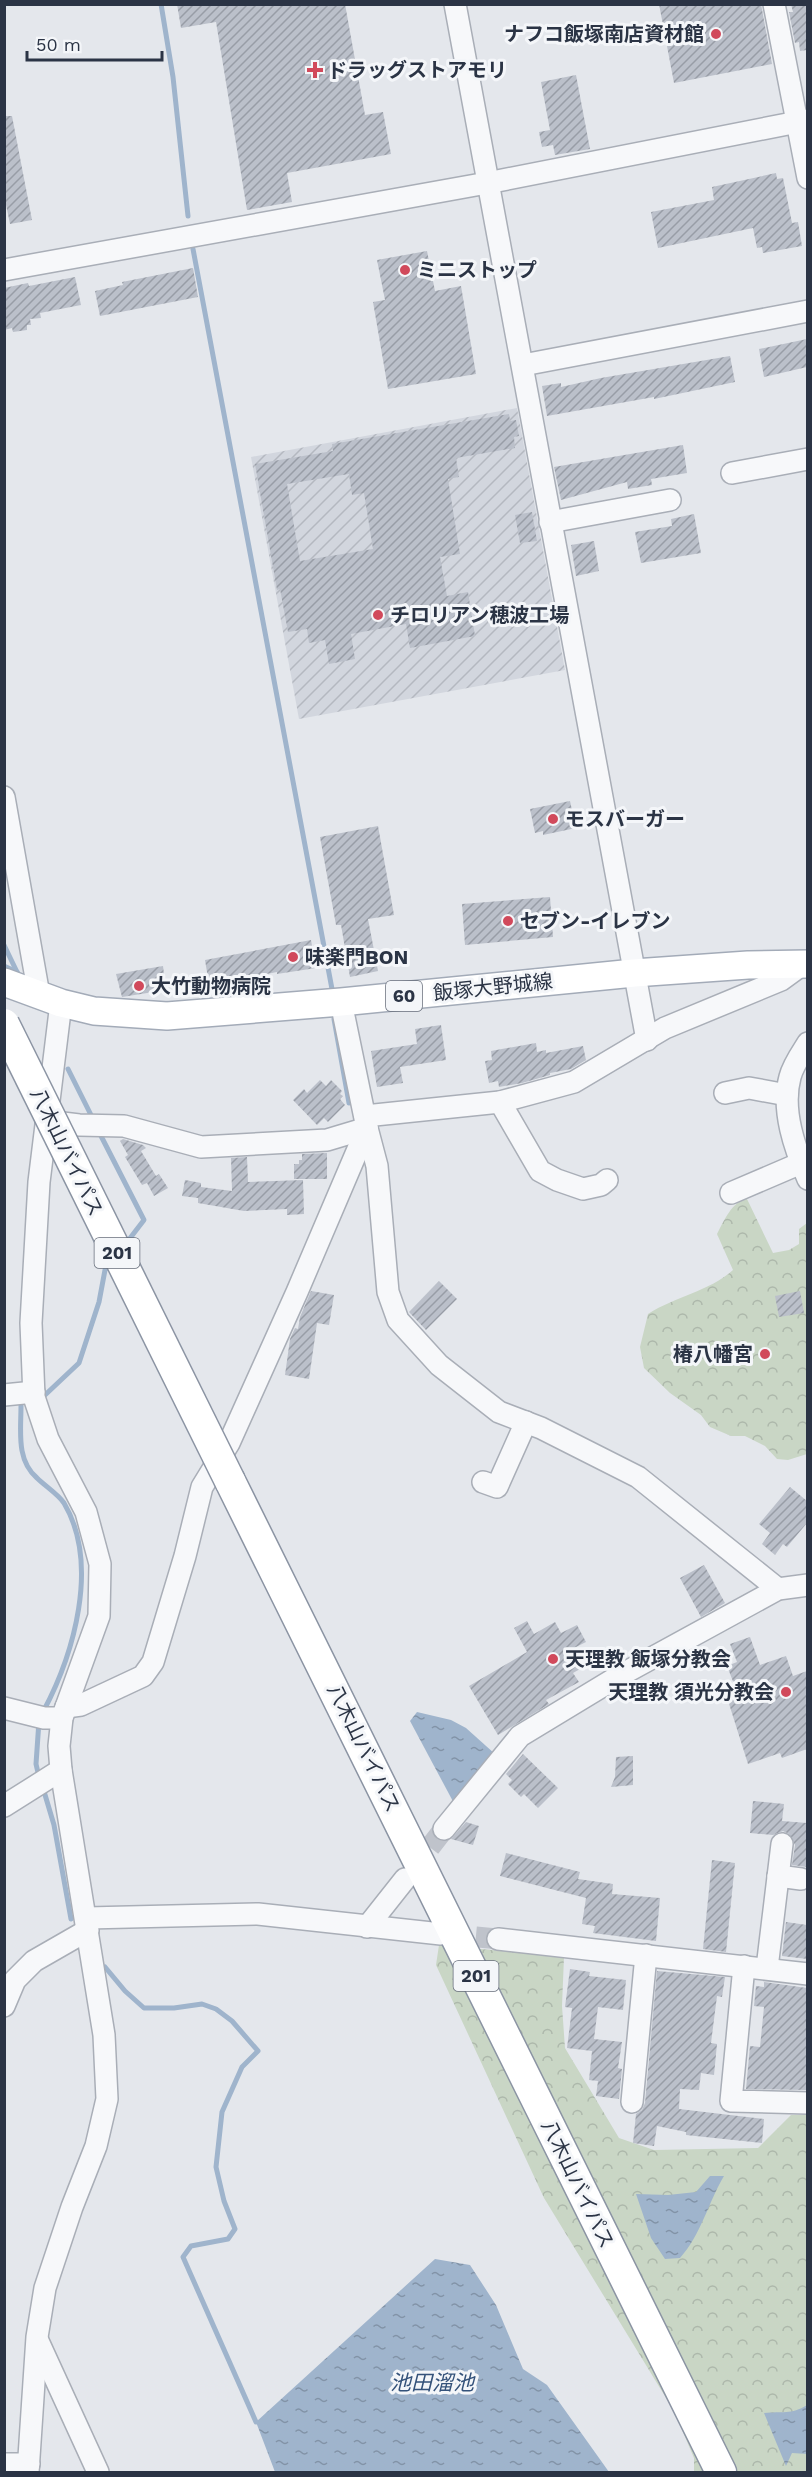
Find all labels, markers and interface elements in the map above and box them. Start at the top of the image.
place label: ナフコ飯塚南店資材館 [504,22,704,46]
scale bar [27,24,162,62]
marker: ナフコ飯塚南店資材館 [709,27,723,41]
text: 50 m [36,34,81,55]
place label: ドラッグストアモリ [327,58,507,82]
marker: ドラッグストアモリ [308,63,322,77]
place label: ミニストップ [417,258,537,282]
marker: ミニストップ [398,263,412,277]
place label: チロリアン穂波工場 [390,603,569,627]
marker: チロリアン穂波工場 [371,608,385,622]
place label: モスバーガー [565,807,685,831]
marker: モスバーガー [546,812,560,826]
place label: セブン-イレブン [520,909,671,933]
marker: セブン-イレブン [501,914,515,928]
place label: 味楽門BON [305,945,408,969]
marker: 味楽門BON [286,950,300,964]
street label: 飯塚大野城線 [432,969,554,1005]
place label: 大竹動物病院 [151,974,271,998]
marker: 大竹動物病院 [132,979,146,993]
road number: 60 [386,981,422,1011]
street label: 八木山バイパス [26,1084,108,1220]
road number: 201 [94,1238,140,1268]
place label: 椿八幡宮 [673,1342,753,1366]
marker: 椿八幡宮 [758,1347,772,1361]
place label: 天理教 飯塚分教会 [565,1647,731,1671]
marker: 天理教 飯塚分教会 [546,1652,560,1666]
street label: 八木山バイパス [323,1680,405,1816]
place label: 天理教 須光分教会 [608,1680,774,1704]
marker: 天理教 須光分教会 [779,1685,793,1699]
road number: 201 [454,1961,498,1991]
street label: 八木山バイパス [537,2116,619,2252]
water label: 池田溜池 [390,2370,476,2395]

